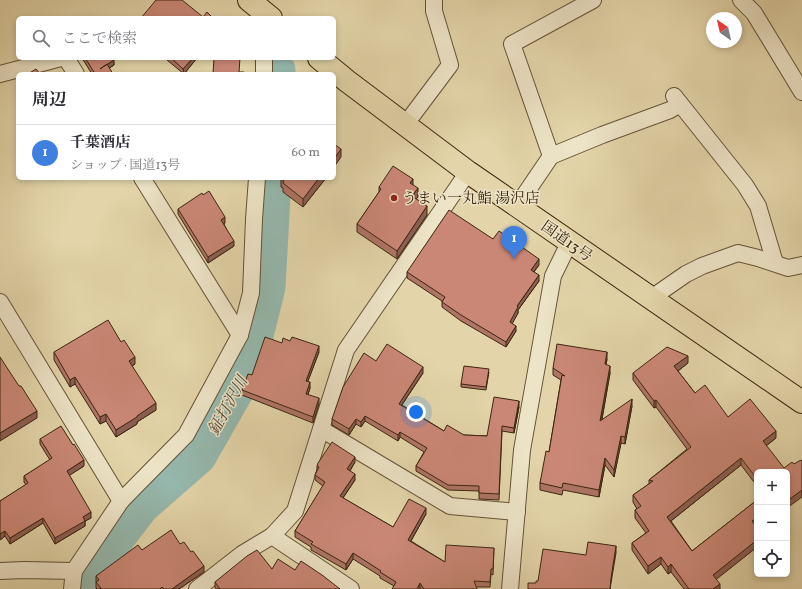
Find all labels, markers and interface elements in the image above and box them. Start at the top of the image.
north arrow [706,12,742,48]
search box [16,16,336,60]
icon: search [30,27,52,49]
text: ここで検索 [62,29,137,50]
text: 周辺 [32,89,66,112]
text: 千葉酒店 [70,133,130,154]
text: 1 [42,144,48,162]
text: 60 m [292,144,320,162]
text: ショップ · 国道13号 [70,157,180,175]
place label: うまい一丸鮨 湯沢店 [402,189,540,210]
marker: うまい一丸鮨 湯沢店 [389,193,399,203]
street label: 国道13号 [536,217,596,268]
pin: 1 [501,226,527,259]
water label: 鉦打沢川 [204,371,255,439]
your location [406,402,426,422]
map controls [754,469,790,577]
button: + [754,469,790,505]
button: − [754,505,790,541]
button: locate [754,541,790,577]

